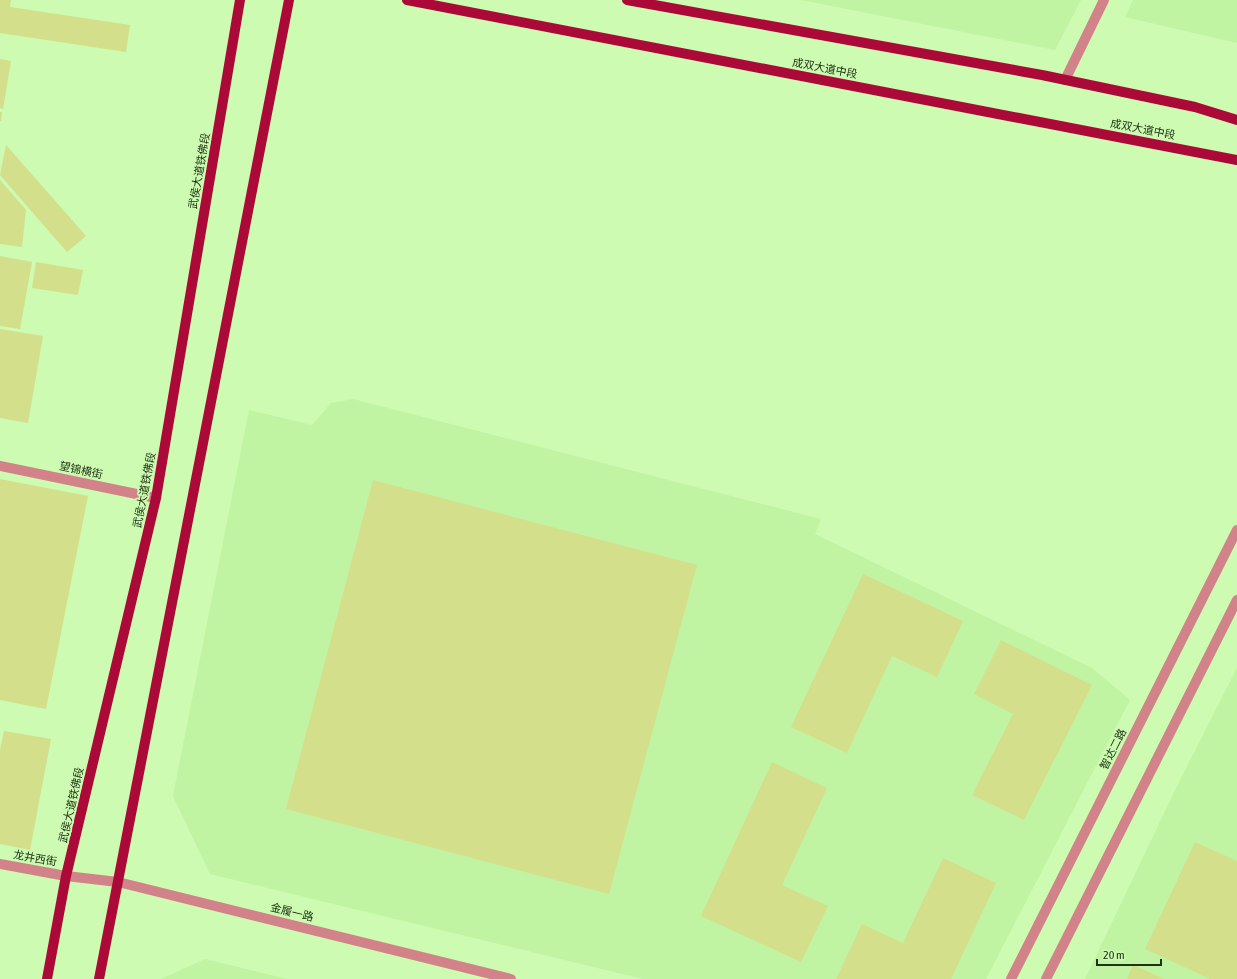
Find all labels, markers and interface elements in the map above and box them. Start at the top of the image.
street label: 成双大道中段 [791,56,859,80]
street label: 成双大道中段 [1109,117,1177,141]
street label: 武侯大道铁佛段 [186,132,212,210]
street label: 武侯大道铁佛段 [131,451,157,529]
street label: 望锦横街 [58,460,104,480]
street label: 智达二路 [1098,727,1128,771]
street label: 武侯大道铁佛段 [56,766,86,844]
street label: 龙井西街 [12,848,58,868]
street label: 金履一路 [269,901,315,923]
scale bar [1097,941,1161,967]
text: 20 m [1103,948,1125,962]

